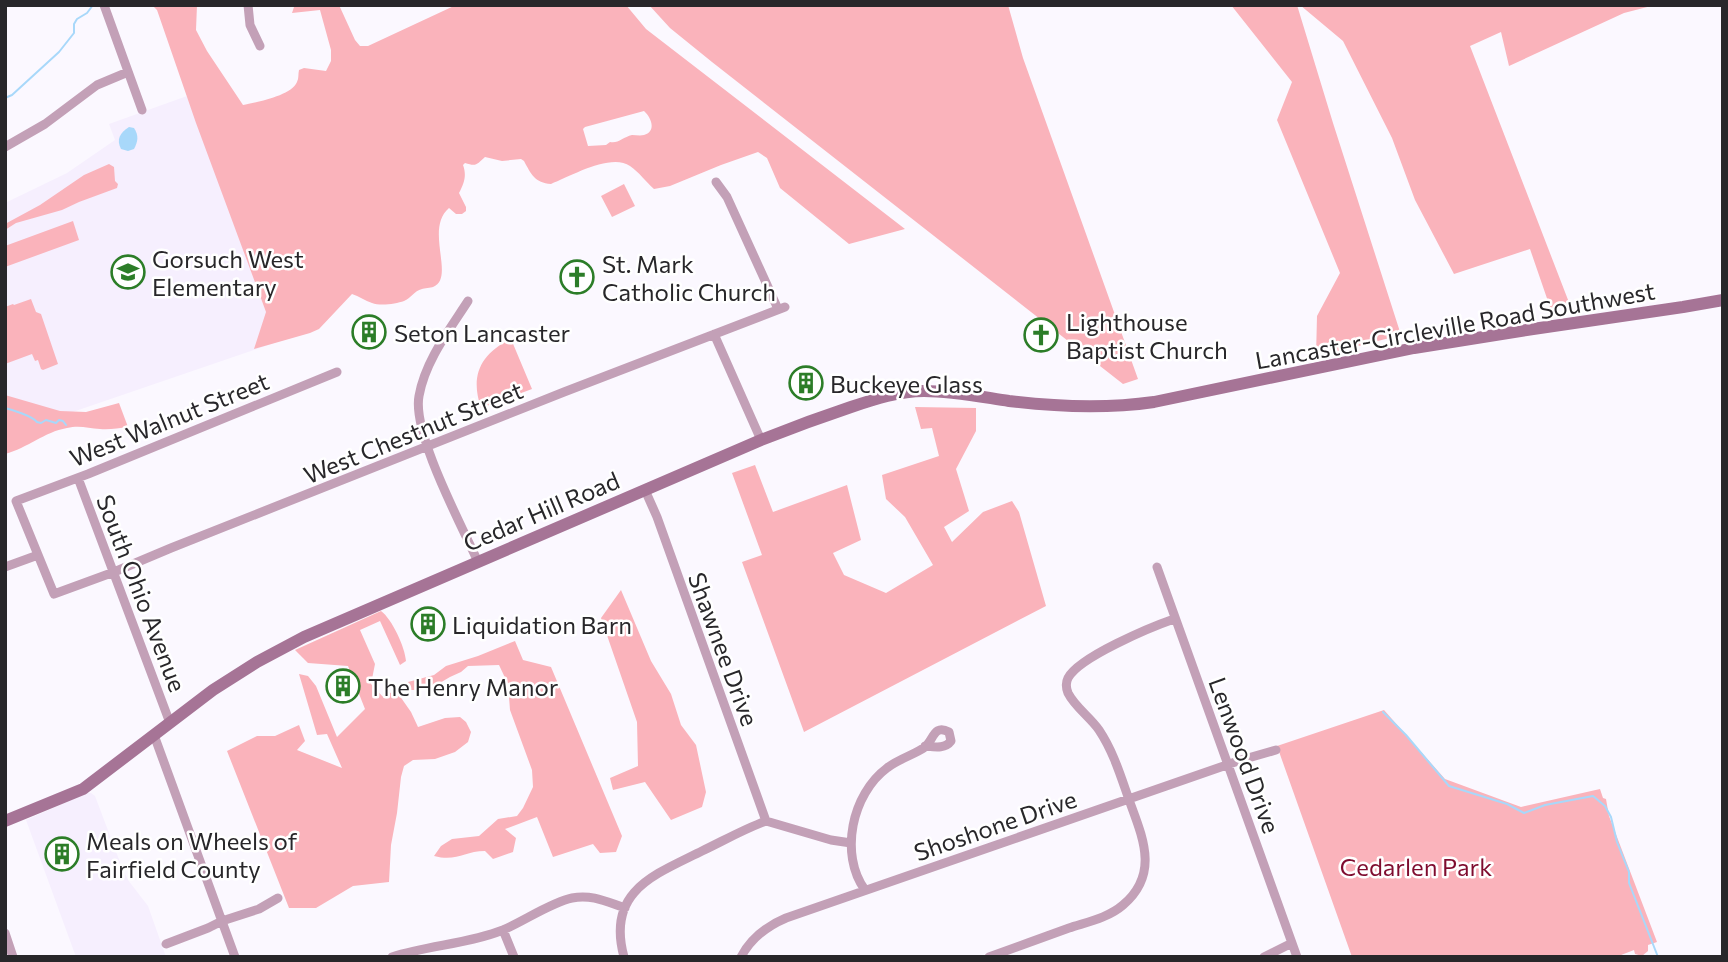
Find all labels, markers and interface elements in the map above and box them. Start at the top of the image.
place label: Gorsuch West Elementary [152,244,304,301]
place label: St. Mark Catholic Church [602,249,776,306]
school or university icon: Gorsuch West Elementary [109,253,147,291]
church icon: St. Mark Catholic Church [558,258,596,296]
street label: Lancaster-Circleville Road Southwest [1253,276,1657,374]
place label: Lighthouse Baptist Church [1066,307,1228,364]
building icon: Seton Lancaster [350,313,388,351]
church icon: Lighthouse Baptist Church [1022,316,1060,354]
place label: Seton Lancaster [394,318,571,347]
building icon: Buckeye Glass [787,364,825,402]
street label: West Walnut Street [65,366,273,472]
place label: Buckeye Glass [830,369,983,398]
street label: West Chestnut Street [299,375,527,489]
street label: Cedar Hill Road [459,465,623,557]
street label: South Ohio Avenue [91,490,193,696]
street label: Shawnee Drive [683,568,765,730]
building icon: Liquidation Barn [409,605,447,643]
place label: Liquidation Barn [452,610,632,639]
building icon: The Henry Manor [324,667,362,705]
place label: The Henry Manor [368,672,559,701]
street label: Lenwood Drive [1203,673,1287,837]
street label: Shoshone Drive [910,784,1080,866]
place label: Meals on Wheels of Fairfield County [86,826,298,883]
building icon: Meals on Wheels of Fairfield County [43,835,81,873]
park label: Cedarlen Park [1340,852,1492,881]

